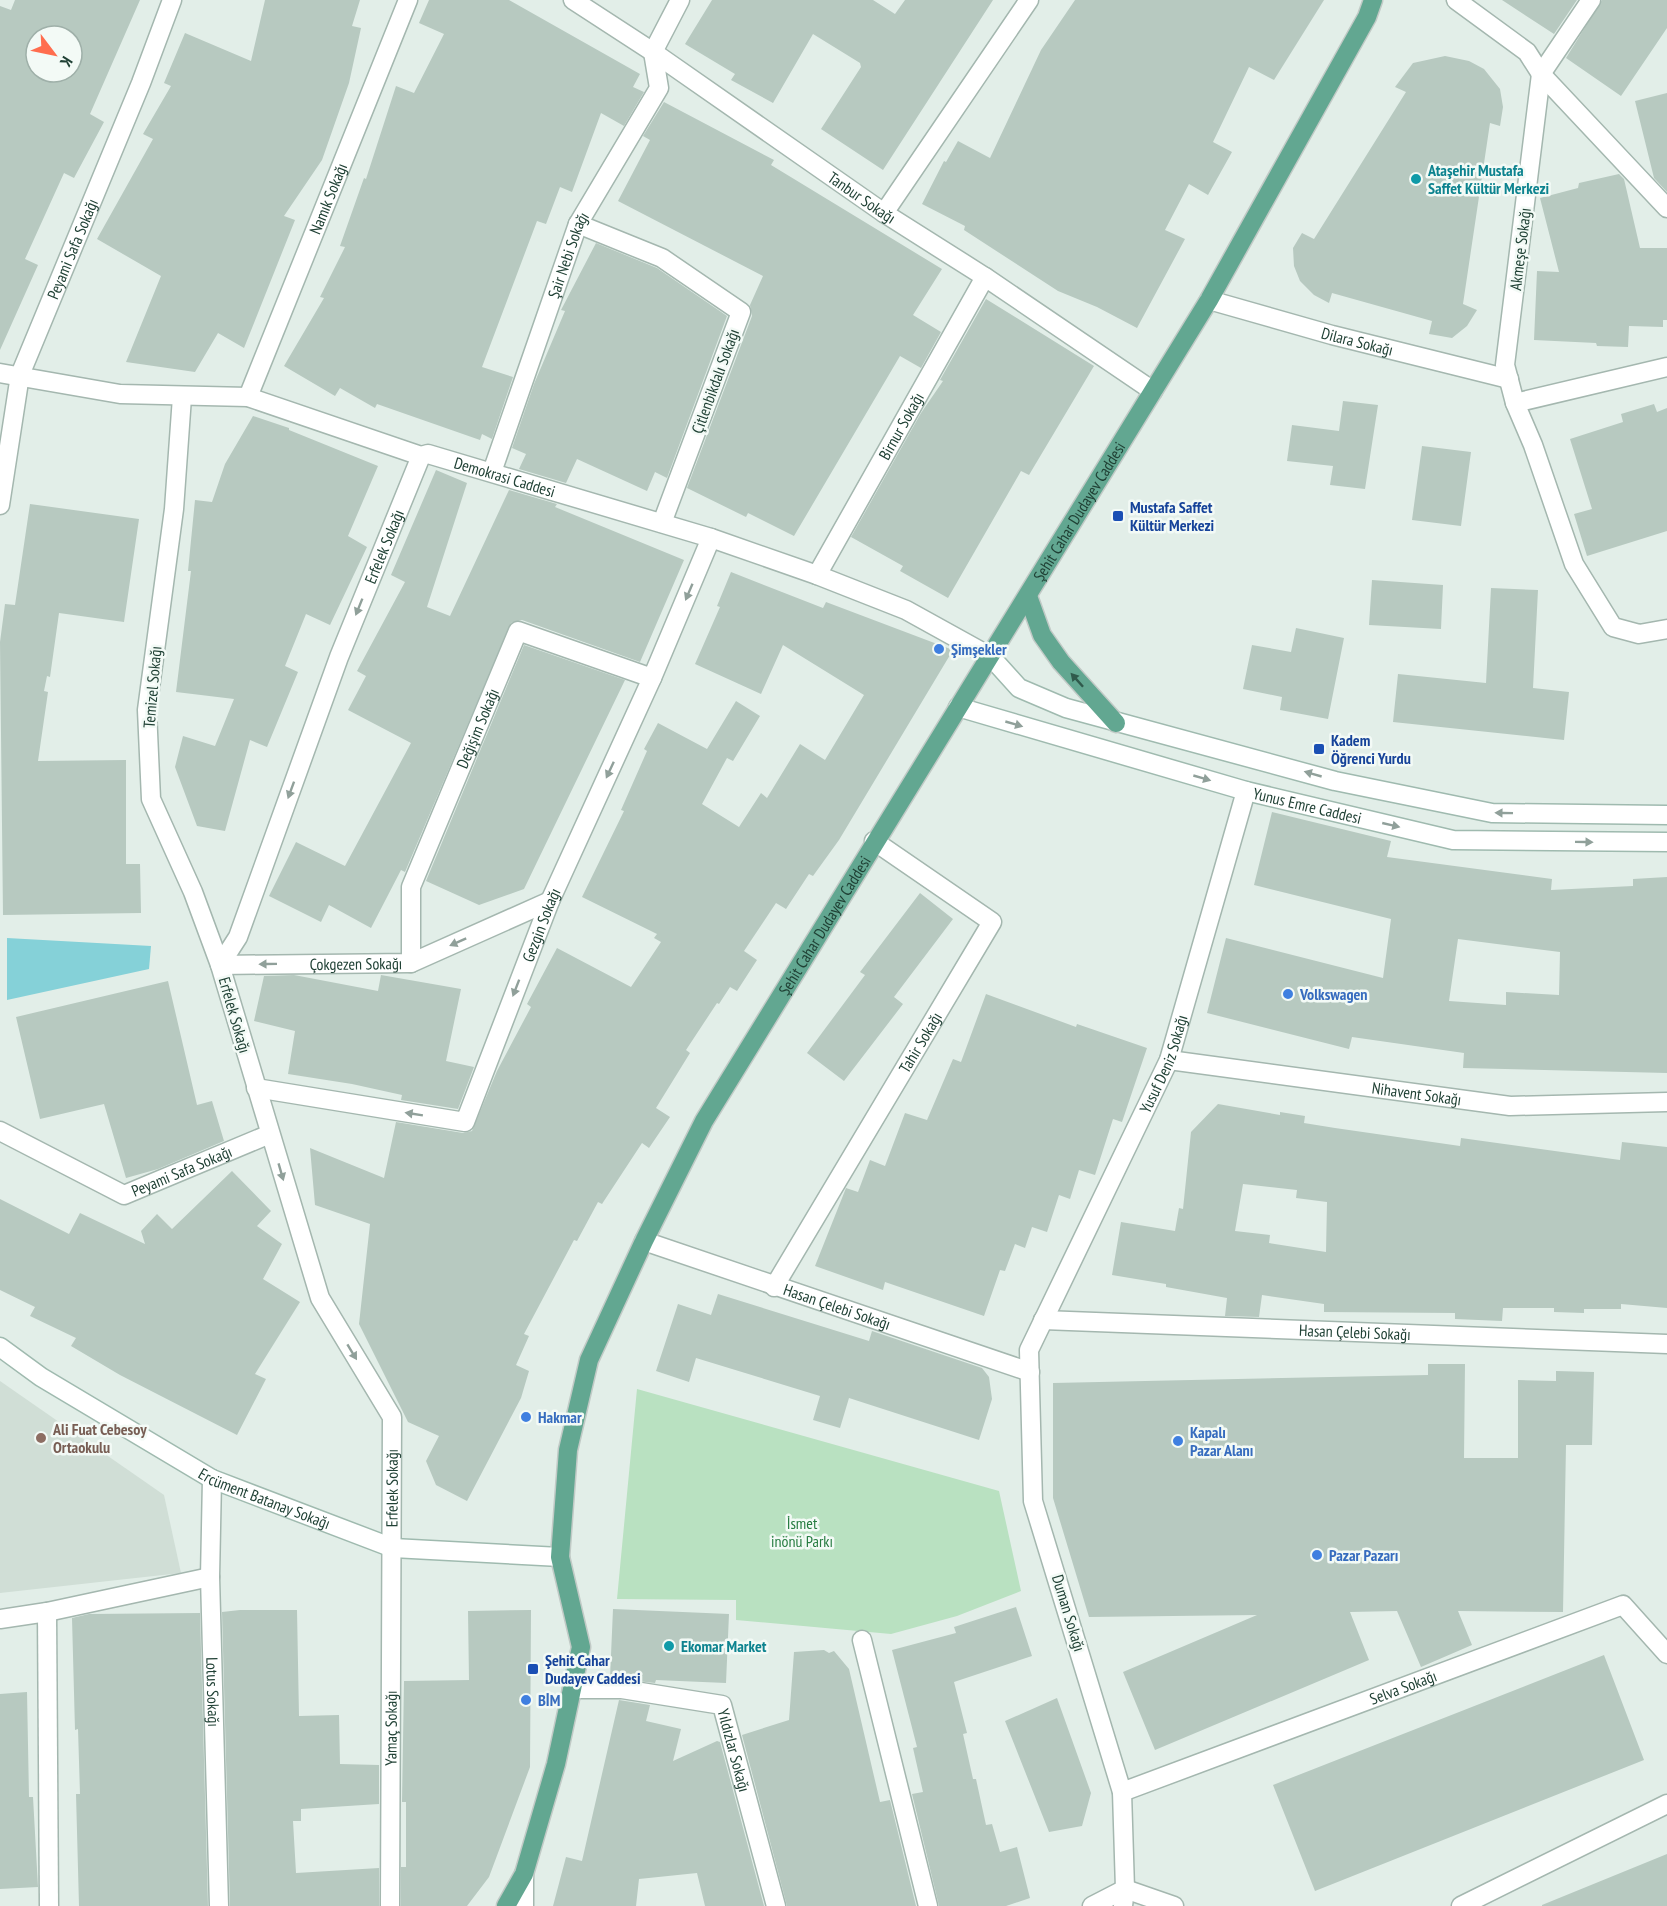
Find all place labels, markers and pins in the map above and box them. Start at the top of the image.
place label: Ataşehir Mustafa Saffet Kültür Merkezi [1427,160,1550,198]
marker: Ataşehir Mustafa Saffet Kültür Merkezi [1409,172,1423,186]
place label: Mustafa Saffet Kültür Merkezi [1130,497,1215,535]
marker: Mustafa Saffet Kültür Merkezi [1111,509,1125,523]
place label: Şimşekler [951,639,1007,659]
marker: Şimşekler [932,642,946,656]
place label: Kadem Öğrenci Yurdu [1331,730,1411,768]
marker: Kadem Öğrenci Yurdu [1312,742,1326,756]
place label: Volkswagen [1299,984,1368,1004]
marker: Volkswagen [1281,987,1295,1001]
place label: Hakmar [538,1407,582,1427]
marker: Hakmar [519,1410,533,1424]
place label: Ali Fuat Cebesoy Ortaokulu [52,1419,147,1457]
place label: Kapalı Pazar Alanı [1190,1422,1253,1460]
marker: Ali Fuat Cebesoy Ortaokulu [34,1431,48,1445]
marker: Kapalı Pazar Alanı [1171,1434,1185,1448]
place label: Pazar Pazarı [1329,1545,1398,1565]
marker: Pazar Pazarı [1310,1548,1324,1562]
place label: Ekomar Market [681,1636,767,1656]
marker: Ekomar Market [662,1639,676,1653]
place label: Şehit Cahar Dudayev Caddesi [545,1650,641,1688]
marker: Şehit Cahar Dudayev Caddesi [526,1662,540,1676]
place label: BİM [538,1690,560,1710]
marker: BİM [519,1693,533,1707]

